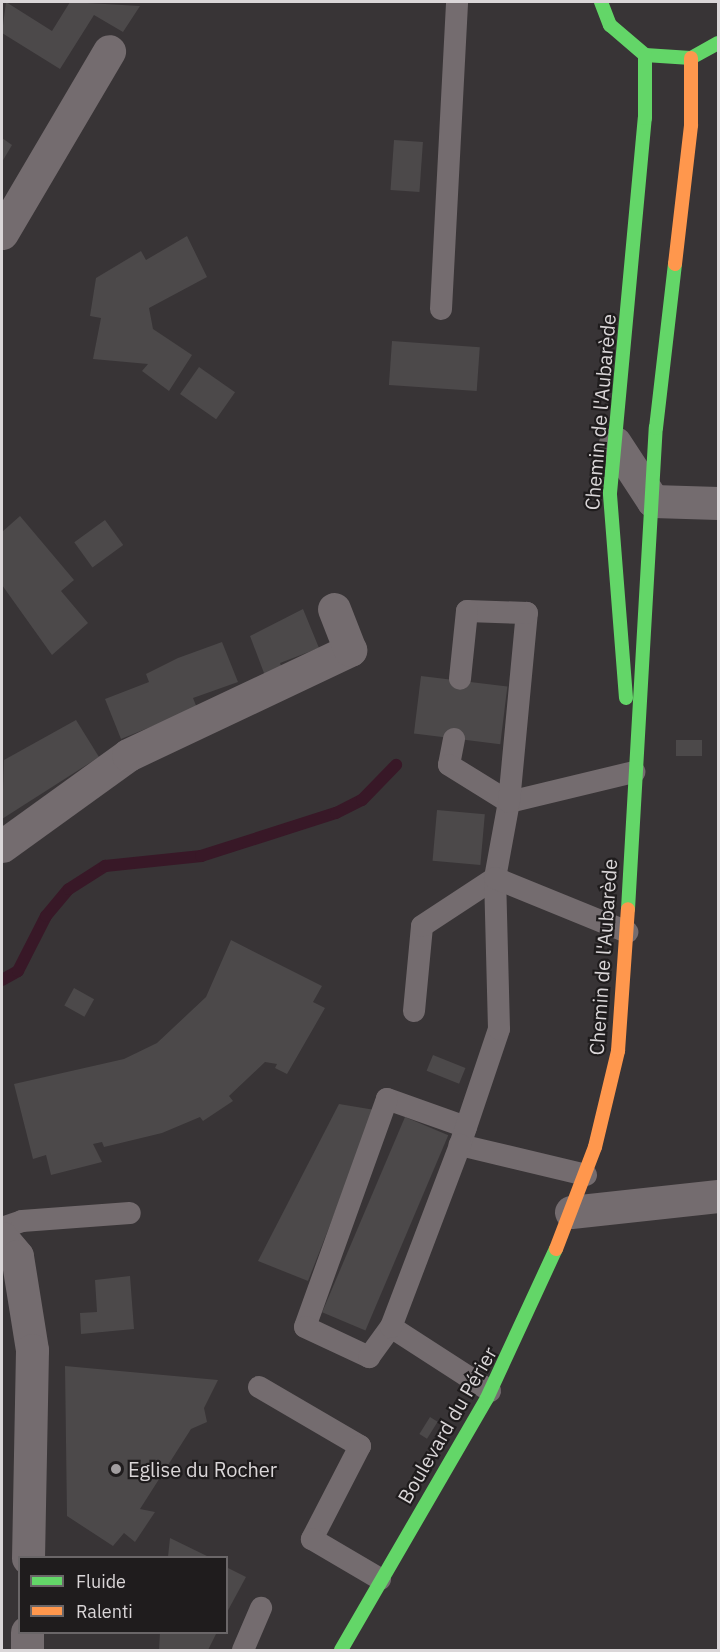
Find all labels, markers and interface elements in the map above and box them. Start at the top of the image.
street label: Chemin de l'Aubarède [579,313,621,511]
street label: Chemin de l'Aubarède [584,858,622,1056]
street label: Boulevard du Périer [392,1342,502,1508]
place label: Eglise du Rocher [128,1457,277,1481]
marker: Eglise du Rocher [109,1462,123,1476]
legend [18,1556,228,1634]
text: Fluide [76,1570,126,1593]
text: Ralenti [76,1600,133,1623]

